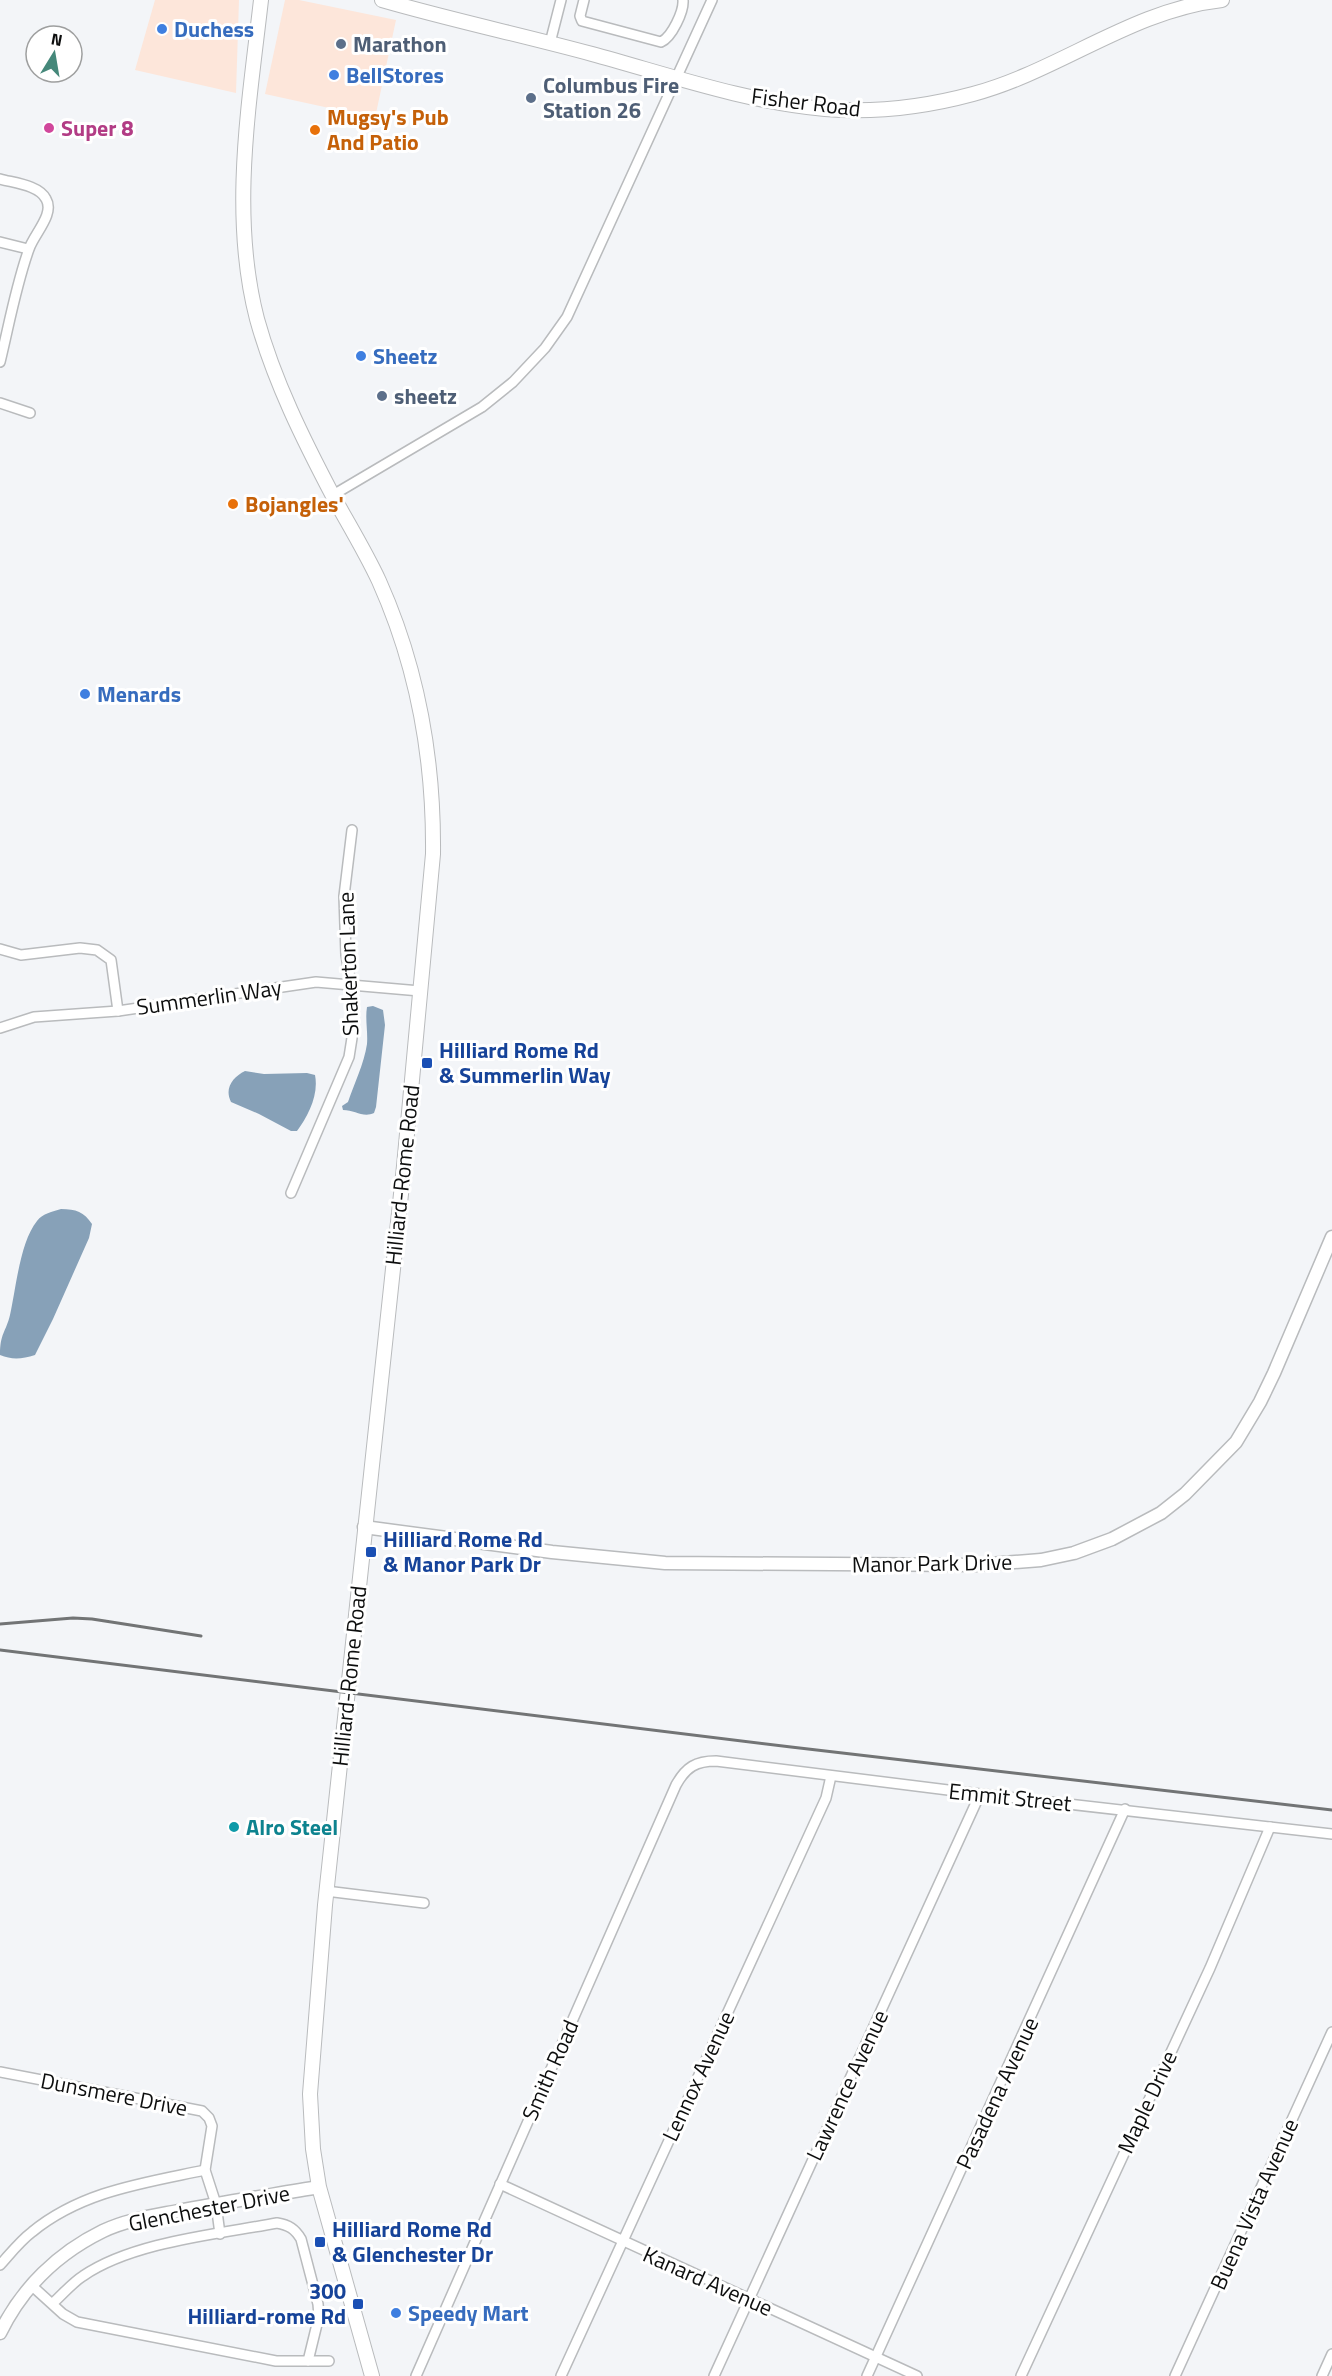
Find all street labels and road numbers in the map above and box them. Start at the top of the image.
street label: Fisher Road [750,78,862,126]
street label: Shakerton Lane [328,891,368,1037]
street label: Summerlin Way [134,970,284,1024]
street label: Hilliard-Rome Road [376,1083,428,1267]
street label: Manor Park Drive [851,1545,1013,1581]
street label: Hilliard-Rome Road [323,1584,375,1768]
street label: Emmit Street [947,1774,1073,1820]
street label: Lawrence Avenue [797,2004,897,2166]
street label: Lennox Avenue [653,2005,743,2147]
street label: Pasadena Avenue [947,2011,1047,2175]
street label: Smith Road [513,2014,587,2126]
street label: Maple Drive [1108,2045,1186,2159]
street label: Dunsmere Drive [38,2063,190,2125]
street label: Buena Vista Avenue [1201,2113,1307,2295]
street label: Glenchester Drive [125,2176,293,2240]
street label: Kanard Avenue [638,2237,778,2325]

